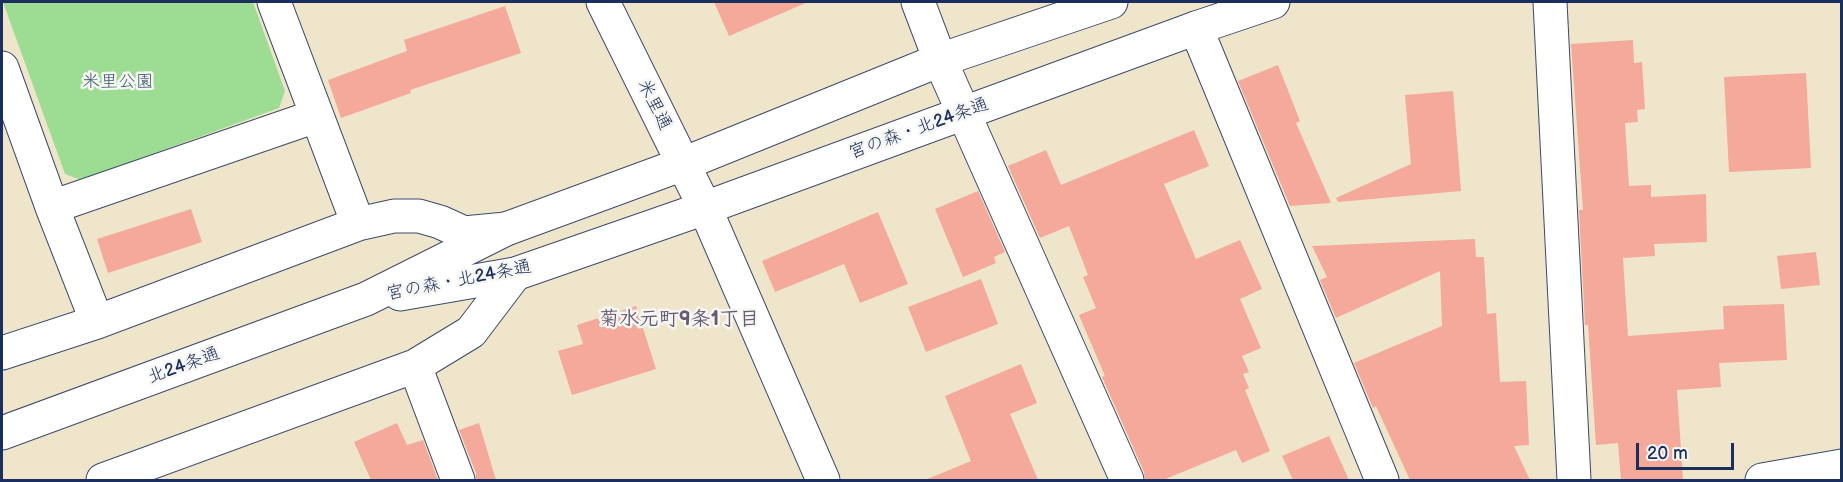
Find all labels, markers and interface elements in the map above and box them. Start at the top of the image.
park label: 米里公園 [82,71,154,93]
street label: 米里通 [632,76,676,134]
street label: 宮の森・北24条通 [846,94,992,164]
street label: 宮の森・北24条通 [385,256,533,306]
district label: 菊水元町9条1丁目 [599,308,759,332]
street label: 北24条通 [145,343,223,389]
scale bar [1639,431,1736,469]
text: 20 m [1647,443,1688,464]

